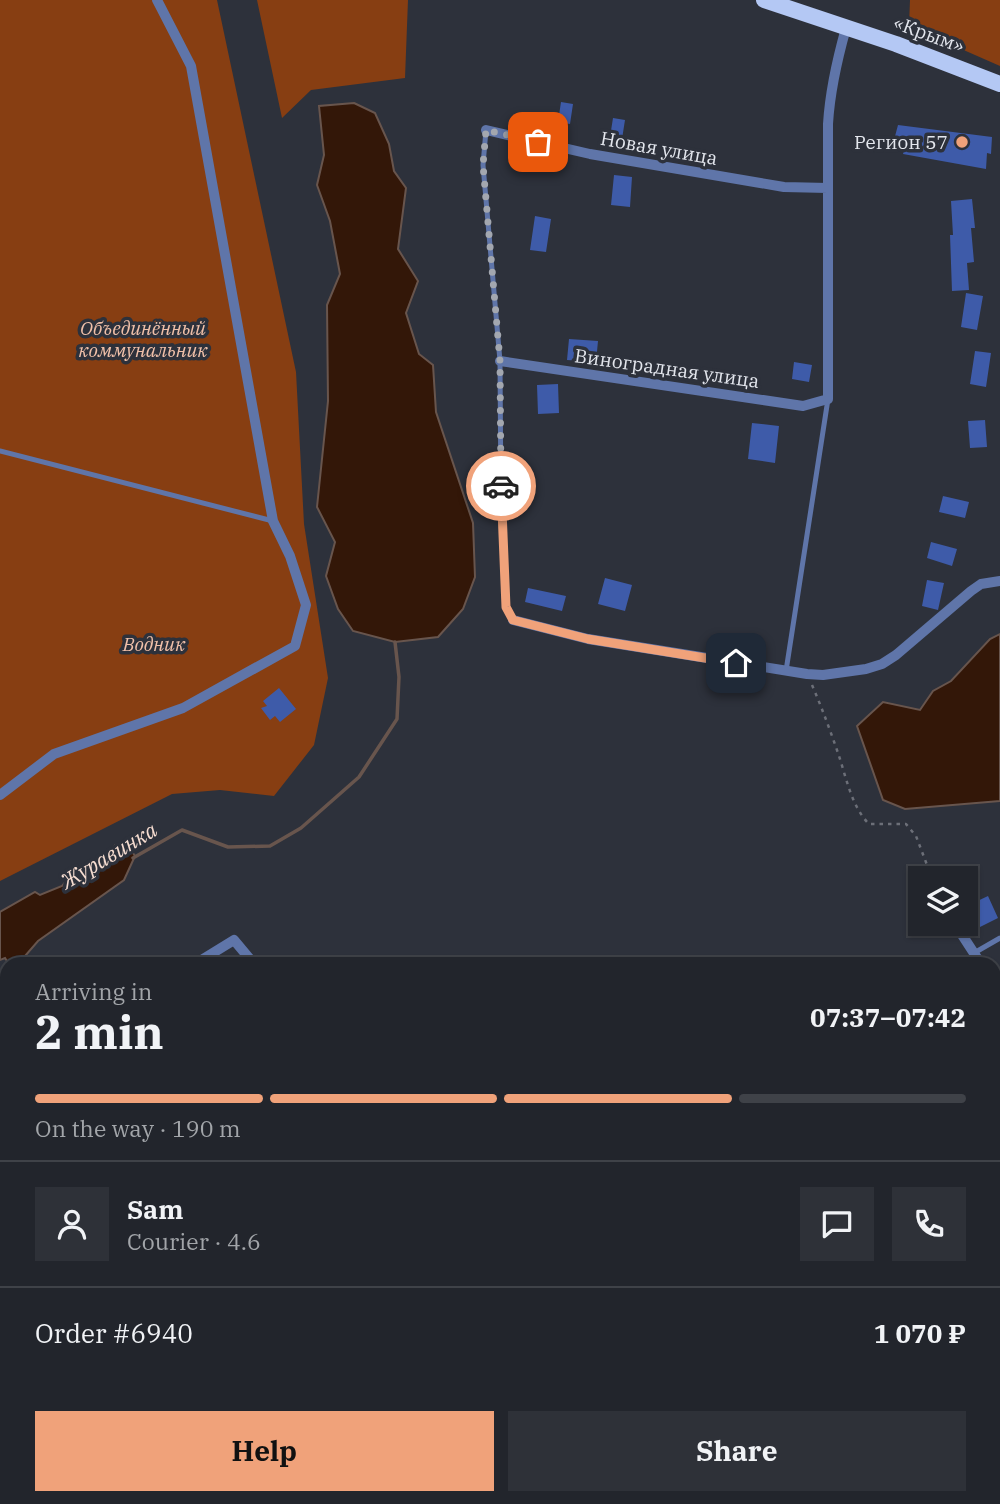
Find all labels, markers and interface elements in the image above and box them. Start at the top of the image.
street label: «Крым» [890,10,968,58]
pin [508,112,568,172]
icon: bag [519,123,557,161]
street label: Новая улица [599,126,719,170]
place label: Регион 57 [854,130,948,154]
marker: Регион 57 [954,134,970,150]
park label: Объединённый коммунальник [78,316,208,362]
street label: Виноградная улица [573,343,761,393]
courier [466,451,536,521]
icon: car [482,467,520,505]
park label: Водник [122,632,186,656]
pin [706,633,766,693]
icon: home [717,644,755,682]
water label: Журавинка [53,815,162,896]
map controls [908,866,978,936]
button: layers [908,866,978,936]
text: Arriving in [35,976,152,1006]
text: 07:37–07:42 [810,1000,966,1034]
text: 2 min [35,1002,164,1062]
text: On the way · 190 m [35,1113,241,1143]
button: person [35,1187,109,1261]
button: chat [800,1187,874,1261]
button: phone [892,1187,966,1261]
text: Sam [127,1192,183,1226]
text: Courier · 4.6 [127,1226,261,1256]
text: Order #6940 [35,1316,193,1350]
text: 1 070 ₽ [874,1316,966,1350]
button: Help [35,1411,494,1491]
button: Share [508,1411,966,1491]

